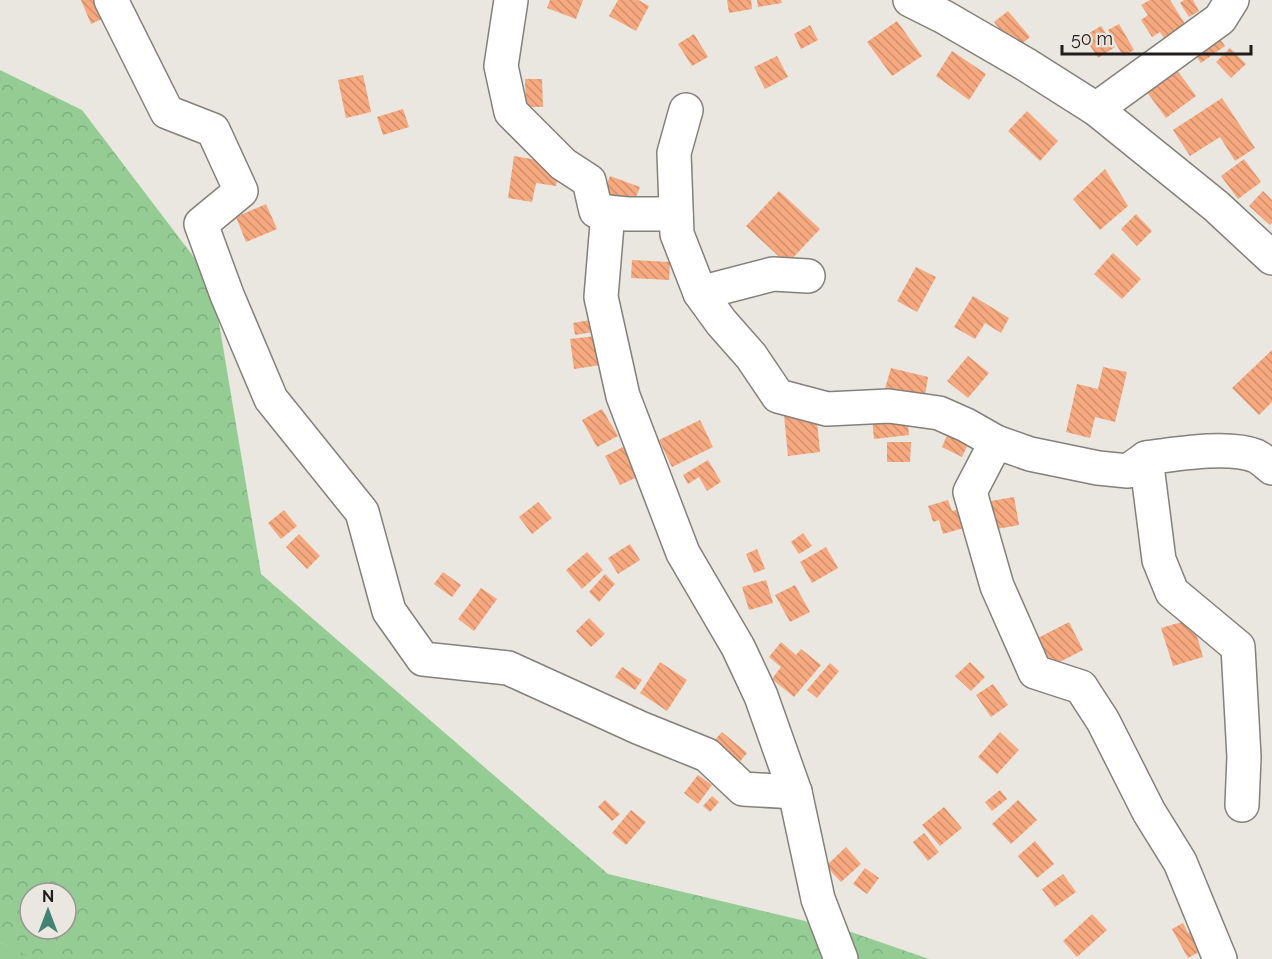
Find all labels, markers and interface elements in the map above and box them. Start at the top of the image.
scale bar [1062,18,1251,56]
text: 50 m [1071,28,1113,49]
north arrow [18,881,78,941]
text: N [42,887,54,906]

